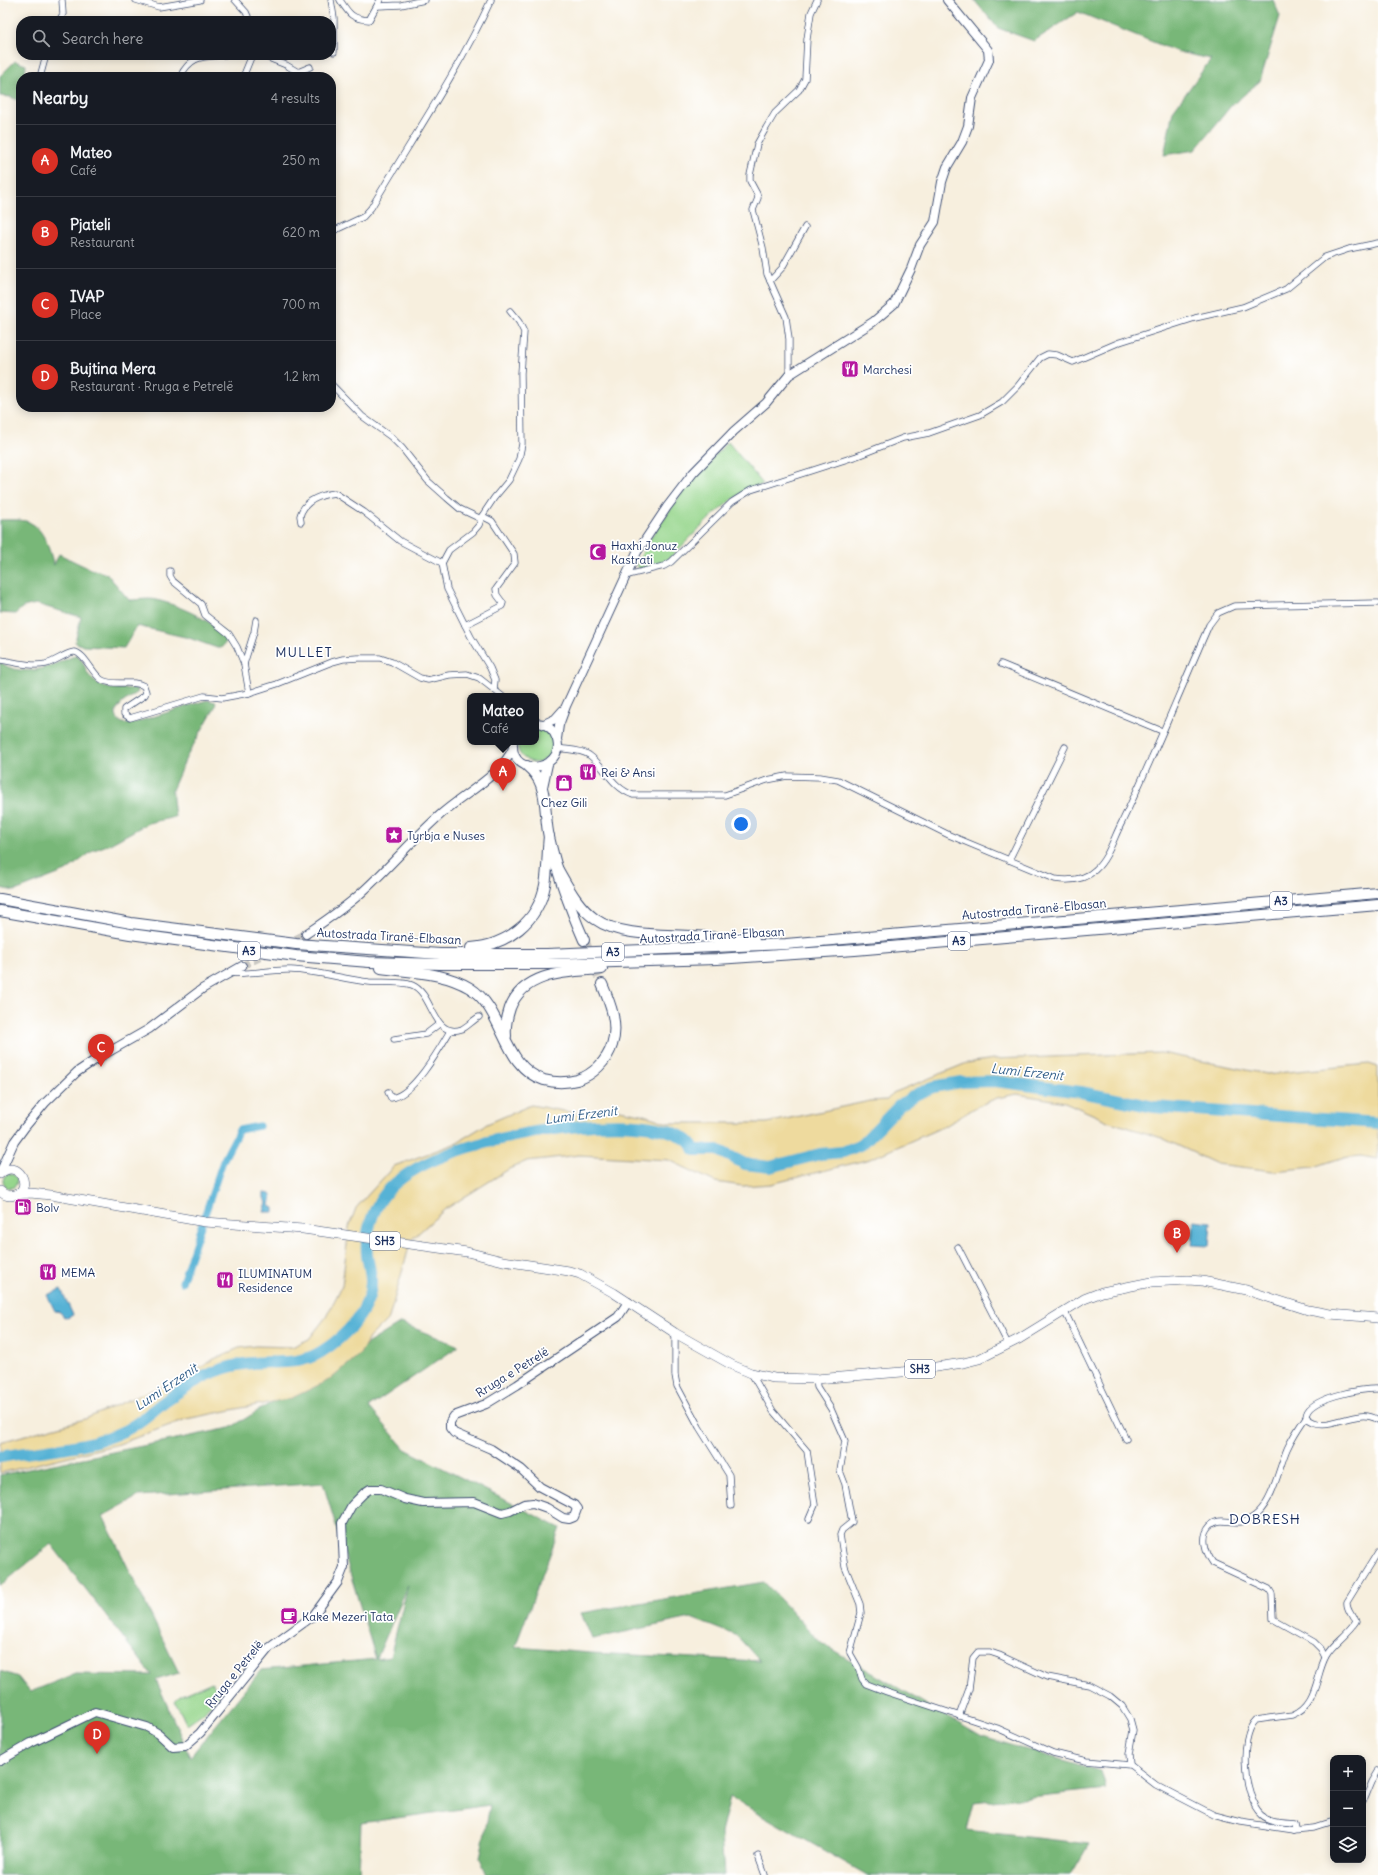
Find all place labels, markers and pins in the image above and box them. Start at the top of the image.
restaurant icon: Marchesi [840,359,860,379]
place label: Marchesi [863,362,912,377]
place label: Haxhi Jonuz Kastrati [611,538,678,567]
mosque icon: Haxhi Jonuz Kastrati [588,542,608,562]
pin: A [490,758,516,791]
restaurant icon: Rei & Ansi [578,762,598,782]
place label: Rei & Ansi [601,765,655,780]
shop icon: Chez Gili [554,773,574,793]
place label: Chez Gili [541,795,587,810]
place icon: Tyrbja e Nuses [384,825,404,845]
place label: Tyrbja e Nuses [407,828,485,843]
pin: C [88,1034,114,1067]
fuel station icon: Bolv [13,1197,33,1217]
place label: Bolv [36,1200,59,1215]
pin: B [1164,1220,1190,1253]
restaurant icon: MEMA [38,1262,58,1282]
place label: MEMA [61,1265,96,1280]
place label: ILUMINATUM Residence [238,1266,312,1295]
restaurant icon: ILUMINATUM Residence [215,1270,235,1290]
cafe icon: Kake Mezeri Tata [279,1606,299,1626]
place label: Kake Mezeri Tata [302,1609,393,1624]
pin: D [84,1721,110,1754]

